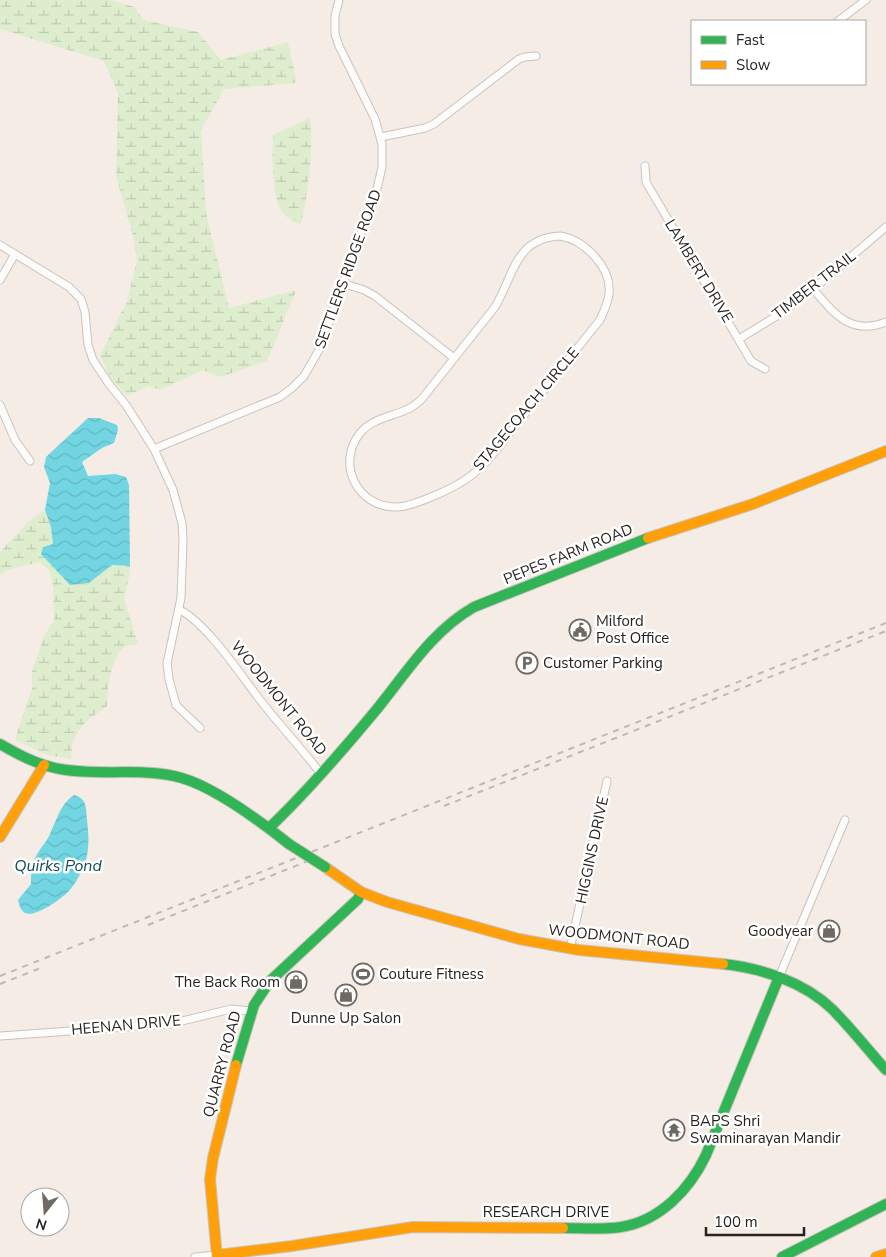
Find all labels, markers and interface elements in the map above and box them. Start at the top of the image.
legend [691,20,866,85]
text: Fast [736,30,765,50]
text: Slow [736,55,771,75]
street label: SETTLERS RIDGE ROAD [310,187,386,351]
street label: LAMBERT DRIVE [660,216,738,326]
street label: TIMBER TRAIL [768,246,860,324]
street label: STAGECOACH CIRCLE [468,343,584,475]
street label: PEPES FARM ROAD [500,519,636,589]
place label: Milford Post Office [596,611,669,648]
public building icon: Milford Post Office [568,618,592,642]
street label: WOODMONT ROAD [227,636,331,760]
parking icon: Customer Parking [515,651,539,675]
place label: Customer Parking [543,653,663,673]
street label: HIGGINS DRIVE [571,795,613,905]
water label: Quirks Pond [14,855,102,877]
shop icon: Goodyear [817,919,841,943]
street label: WOODMONT ROAD [547,920,691,954]
place label: Goodyear [748,921,814,941]
sports icon: Couture Fitness [351,962,375,986]
place label: Couture Fitness [379,964,484,984]
shop icon: The Back Room [284,970,308,994]
place label: The Back Room [175,972,280,992]
shop icon: Dunne Up Salon [334,983,358,1007]
place label: Dunne Up Salon [291,1008,401,1028]
street label: QUARRY ROAD [198,1009,246,1119]
street label: HEENAN DRIVE [70,1010,182,1040]
place label: BAPS Shri Swaminarayan Mandir [690,1111,841,1148]
temple icon: BAPS Shri Swaminarayan Mandir [662,1118,686,1142]
north arrow [20,1187,70,1237]
street label: RESEARCH DRIVE [483,1202,609,1222]
scale bar [706,1204,804,1236]
text: 100 m [714,1212,758,1232]
text: N [34,1213,49,1235]

